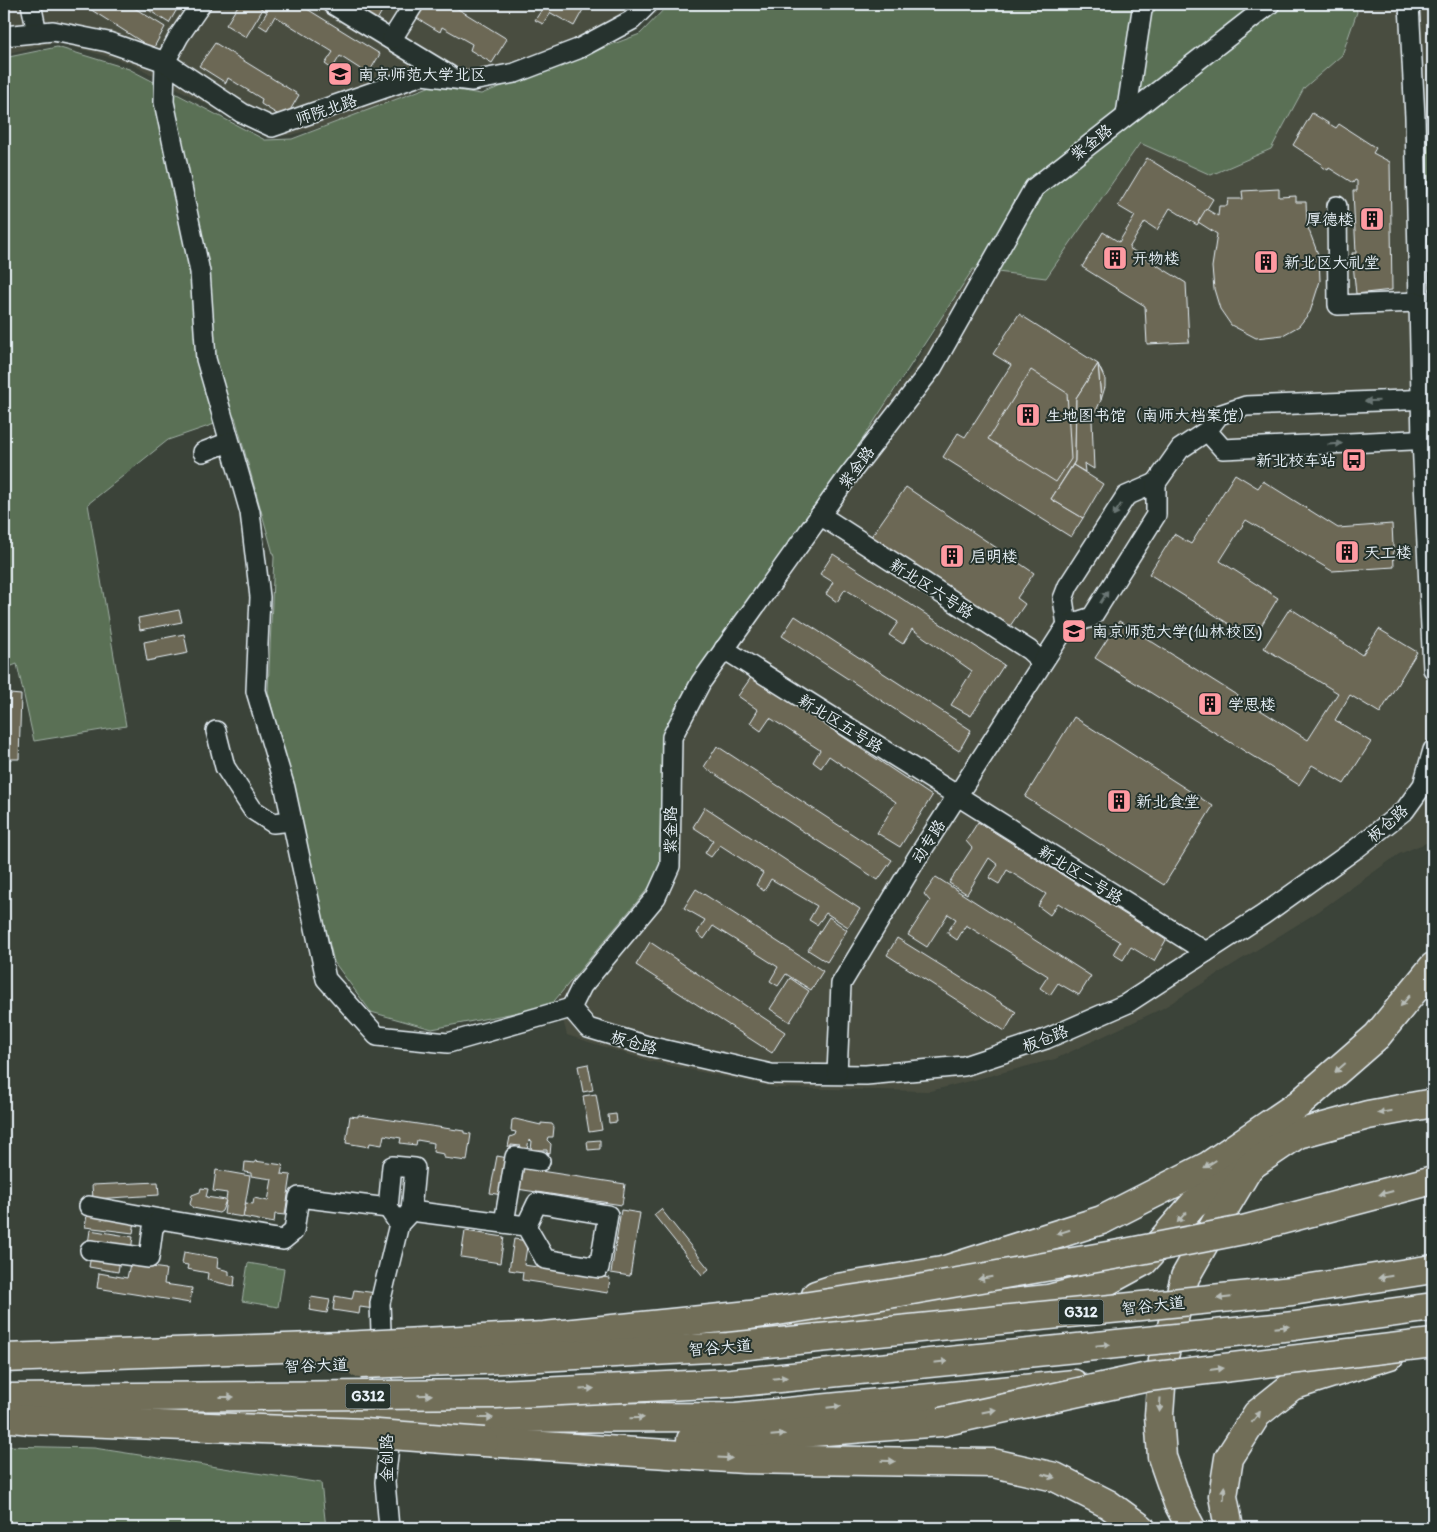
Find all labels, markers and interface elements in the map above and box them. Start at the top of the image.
school or university icon: 南京师范大学北区 [327,61,353,87]
place label: 南京师范大学北区 [358,65,486,84]
street label: 师院北路 [293,90,360,129]
street label: 紫金路 [1067,120,1116,165]
building icon: 厚德楼 [1359,206,1385,232]
place label: 厚德楼 [1306,210,1354,229]
building icon: 开物楼 [1102,245,1128,271]
place label: 开物楼 [1132,249,1180,268]
building icon: 新北区大礼堂 [1253,249,1279,275]
place label: 新北区大礼堂 [1284,253,1380,272]
one-way arrow [1364,398,1380,406]
building icon: 生地图书馆（南师大档案馆） [1015,402,1041,428]
place label: 生地图书馆（南师大档案馆） [1046,406,1254,425]
one-way arrow [1327,440,1343,448]
street label: 紫金路 [834,442,878,492]
bus stop icon: 新北校车站 [1341,447,1367,473]
place label: 新北校车站 [1256,451,1336,470]
one-way arrow [1113,503,1122,517]
building icon: 天工楼 [1334,539,1360,565]
building icon: 启明楼 [939,543,965,569]
place label: 天工楼 [1364,543,1412,562]
place label: 启明楼 [970,547,1018,566]
street label: 新北区六号路 [886,554,977,623]
one-way arrow [1099,591,1109,604]
school or university icon: 南京师范大学(仙林校区) [1061,618,1087,644]
place label: 南京师范大学(仙林校区) [1092,622,1262,641]
street label: 新北区五号路 [795,690,886,757]
building icon: 学思楼 [1197,691,1223,717]
place label: 学思楼 [1228,695,1276,714]
building icon: 新北食堂 [1106,788,1132,814]
place label: 新北食堂 [1136,792,1200,811]
street label: 板仓路 [1363,800,1412,846]
street label: 紫金路 [661,806,680,854]
street label: 动专路 [908,816,949,867]
street label: 新北区二号路 [1035,841,1126,908]
one-way arrow [1400,995,1411,1008]
street label: 板仓路 [1019,1021,1071,1056]
street label: 板仓路 [608,1027,660,1058]
one-way arrow [1334,1062,1347,1073]
one-way arrow [1377,1108,1393,1116]
one-way arrow [1203,1159,1216,1168]
one-way arrow [1379,1189,1394,1197]
one-way arrow [1177,1211,1188,1224]
one-way arrow [1055,1229,1070,1237]
one-way arrow [1377,1273,1393,1281]
one-way arrow [977,1274,993,1282]
street label: 智谷大道 [1120,1293,1186,1318]
one-way arrow [1216,1294,1232,1302]
road number: G312 [1058,1300,1104,1324]
one-way arrow [1275,1323,1291,1331]
street label: 智谷大道 [687,1336,753,1359]
one-way arrow [1095,1341,1111,1349]
street label: 智谷大道 [284,1355,348,1376]
one-way arrow [934,1357,950,1365]
one-way arrow [1210,1365,1226,1373]
one-way arrow [772,1374,788,1382]
road number: G312 [346,1384,390,1408]
one-way arrow [580,1385,596,1393]
one-way arrow [417,1391,433,1399]
one-way arrow [220,1393,236,1401]
one-way arrow [1156,1398,1164,1414]
one-way arrow [826,1403,842,1411]
one-way arrow [981,1407,996,1415]
one-way arrow [1251,1410,1261,1424]
one-way arrow [478,1414,494,1422]
one-way arrow [629,1414,645,1422]
one-way arrow [770,1430,786,1438]
street label: 金创路 [377,1434,396,1482]
one-way arrow [717,1454,733,1462]
one-way arrow [880,1457,896,1465]
one-way arrow [1041,1472,1056,1480]
one-way arrow [1221,1485,1229,1501]

